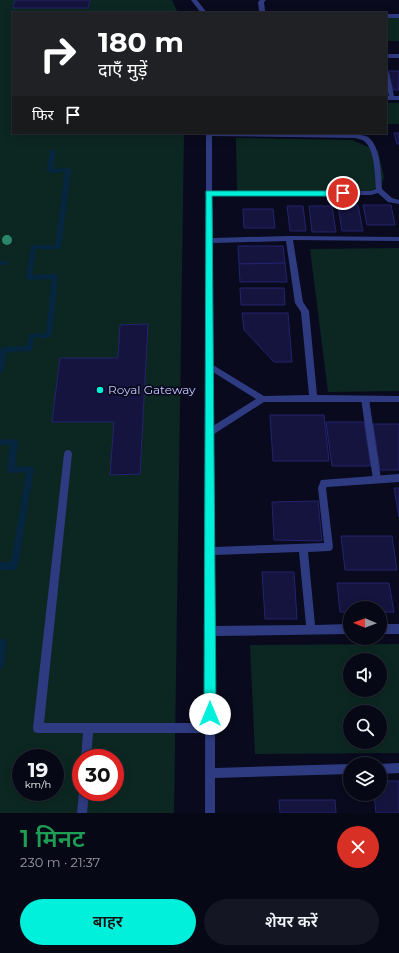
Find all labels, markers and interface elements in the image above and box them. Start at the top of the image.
text: 180 m [98,25,184,59]
icon: right [32,28,84,80]
text: दाएँ मुड़ें [98,59,147,81]
icon: arrive [62,104,84,126]
text: फिर [32,105,54,124]
pin [326,176,360,210]
icon: arrive [332,182,354,204]
place label: Royal Gateway [108,382,196,397]
marker: Royal Gateway [95,385,105,395]
north arrow [343,601,387,645]
map controls [343,601,387,801]
button: sound [343,653,387,697]
position arrow [189,693,231,735]
button: search [343,705,387,749]
speed limit sign: 30 [72,749,124,801]
button: layers [343,757,387,801]
text: 19 [28,758,48,782]
text: km/h [25,778,51,791]
text: 1 मिनट [20,824,85,853]
button: close [337,826,379,868]
text: 230 m · 21:37 [20,854,100,870]
button: बाहर [20,899,196,945]
button: शेयर करें [204,899,379,945]

